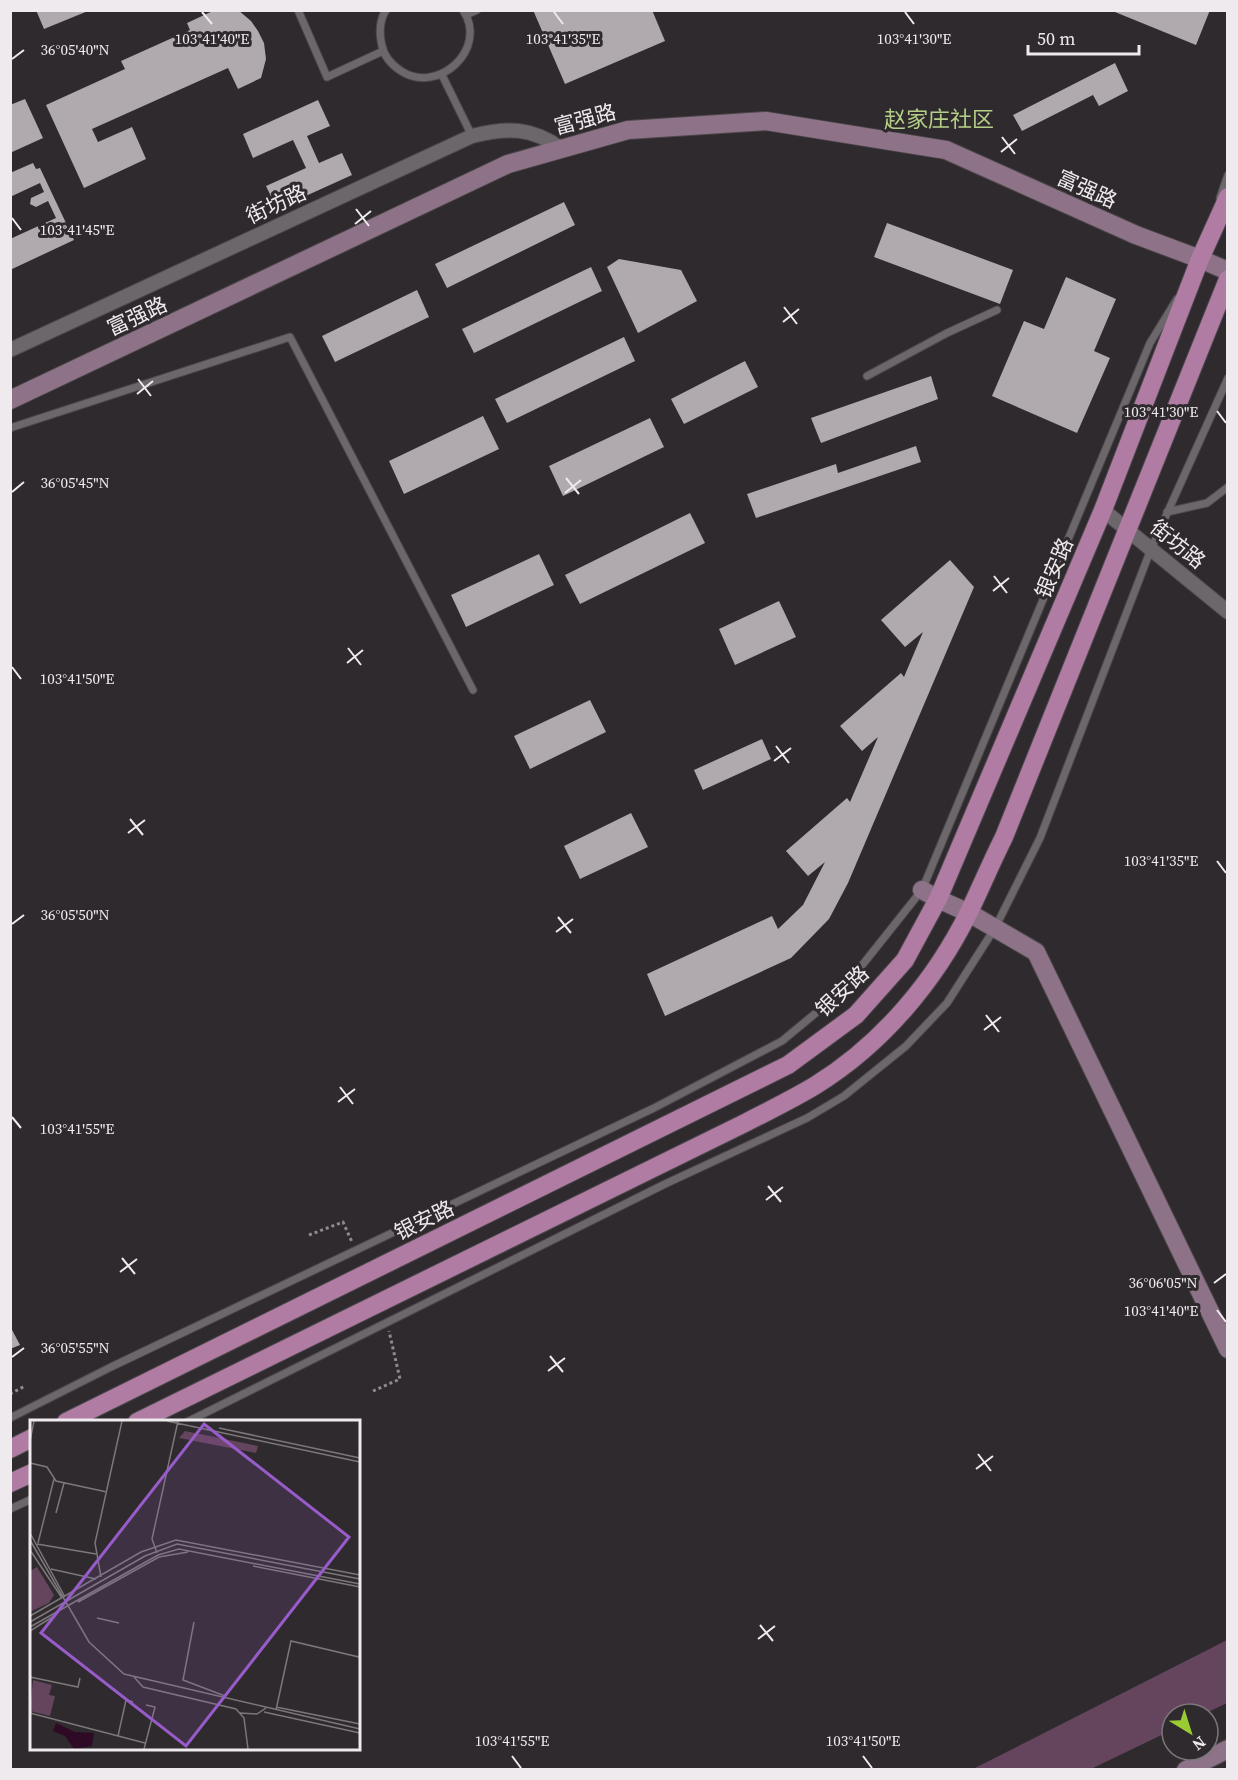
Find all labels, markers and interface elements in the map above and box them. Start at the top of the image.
scale bar [1028,18,1139,56]
text: 50 m [1037,26,1075,51]
text: 103°41'40"E [175,28,249,49]
text: 103°41'35"E [526,28,600,49]
text: 103°41'30"E [877,28,951,49]
text: 36°05'40"N [40,39,110,60]
street label: 富强路 [551,97,619,141]
district label: 赵家庄社区 [884,104,994,134]
street label: 富强路 [1052,163,1122,215]
street label: 街坊路 [241,178,311,230]
text: 103°41'45"E [40,219,114,240]
street label: 富强路 [102,290,172,342]
text: 103°41'30"E [1124,401,1198,422]
text: 36°05'45"N [40,472,110,493]
street label: 街坊路 [1144,513,1212,575]
street label: 银安路 [1028,533,1080,603]
text: 103°41'50"E [40,668,114,689]
text: 103°41'35"E [1124,850,1198,871]
text: 36°05'50"N [40,904,110,925]
street label: 银安路 [809,959,875,1023]
text: 103°41'55"E [40,1118,114,1139]
street label: 银安路 [389,1193,459,1247]
text: 36°06'05"N [1128,1272,1198,1293]
text: 103°41'40"E [1124,1300,1198,1321]
text: 36°05'55"N [40,1337,110,1358]
inset map [30,1420,360,1750]
north arrow [1160,1702,1220,1762]
text: 103°41'55"E [475,1730,549,1751]
text: 103°41'50"E [826,1730,900,1751]
text: N [1188,1732,1211,1756]

